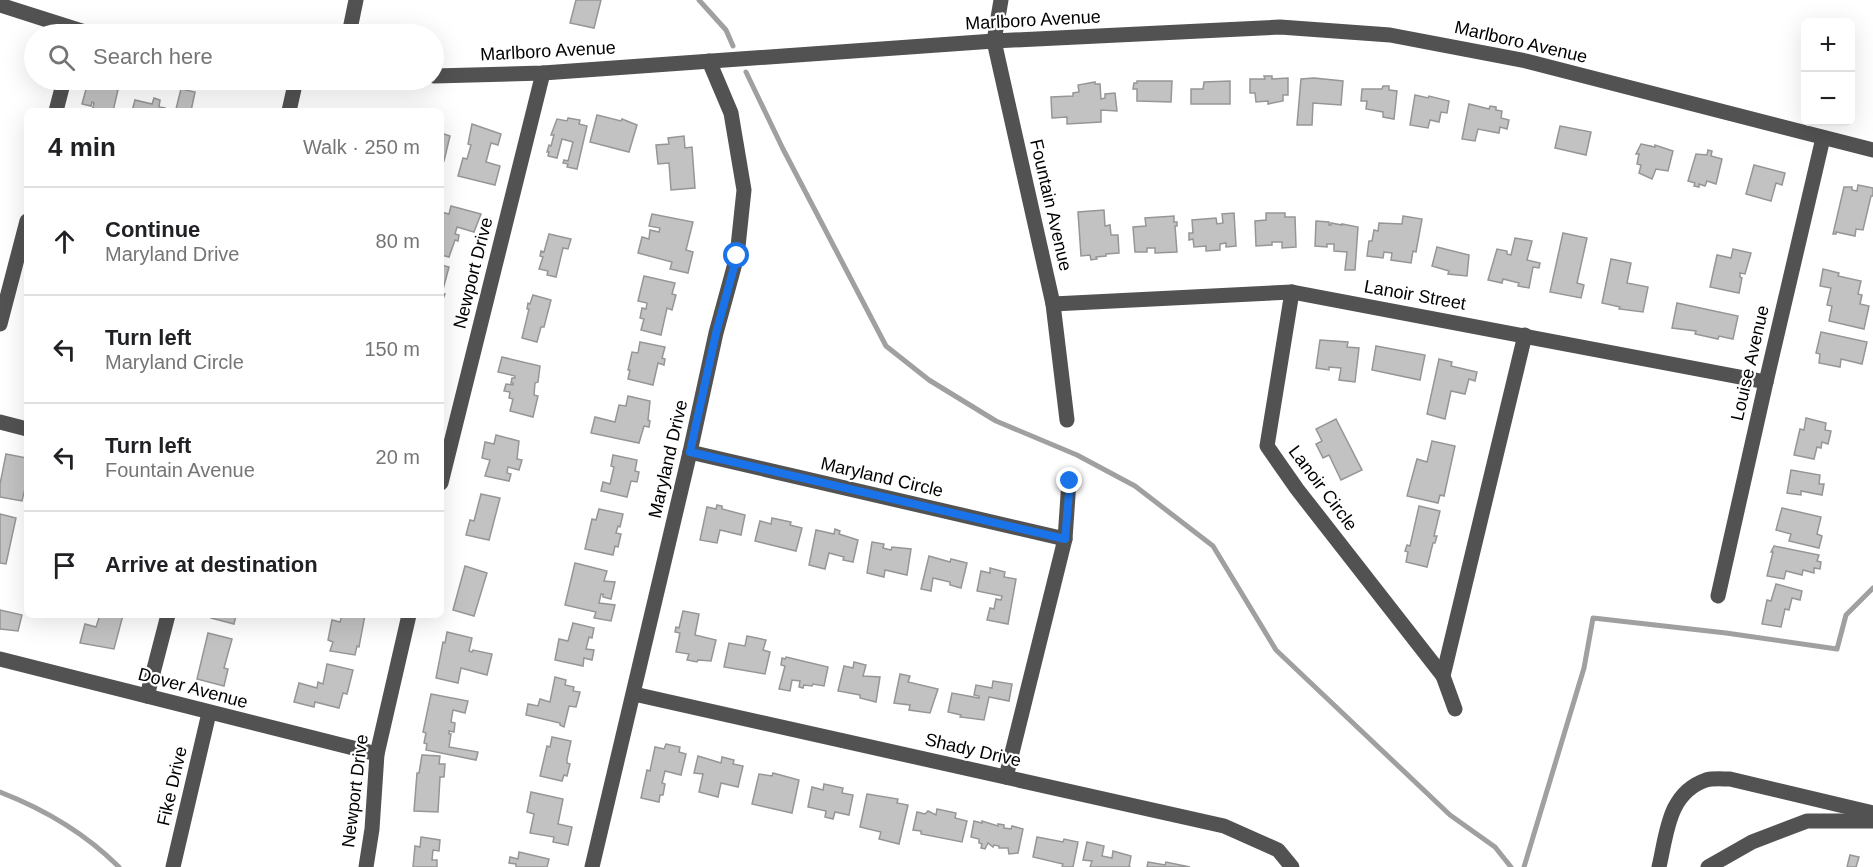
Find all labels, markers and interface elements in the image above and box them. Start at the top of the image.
street label: Marlboro Avenue [965,6,1101,34]
street label: Marlboro Avenue [1453,17,1589,67]
map controls [1801,18,1855,126]
button: + [1801,18,1855,72]
search box [24,24,444,90]
street label: Marlboro Avenue [480,37,616,65]
icon: search [45,41,78,74]
text: Search here [93,44,213,69]
button: − [1801,72,1855,126]
text: 4 min [48,132,116,162]
text: Walk · 250 m [303,136,420,158]
street label: Fountain Avenue [1026,137,1076,273]
street label: Newport Drive [450,215,496,331]
text: Continue [105,217,200,242]
icon: ahead [48,225,81,258]
text: 80 m [376,230,420,252]
route start [723,242,749,268]
text: Maryland Drive [105,243,239,265]
street label: Lanoir Street [1363,276,1467,314]
street label: Louise Avenue [1727,303,1773,423]
text: Turn left [105,325,191,350]
icon: left [48,333,81,366]
text: 150 m [364,338,420,360]
text: Maryland Circle [105,351,244,373]
street label: Maryland Drive [645,398,691,520]
text: Turn left [105,433,191,458]
icon: left [48,441,81,474]
street label: Lanoir Circle [1285,442,1361,534]
text: 20 m [376,446,420,468]
street label: Maryland Circle [819,453,945,501]
text: Fountain Avenue [105,459,255,481]
route end [1056,467,1082,493]
icon: arrive [48,549,81,582]
text: Arrive at destination [105,552,318,577]
street label: Dover Avenue [136,664,250,712]
street label: Shady Drive [923,729,1023,771]
street label: Newport Drive [338,733,372,849]
street label: Fike Drive [153,744,191,828]

